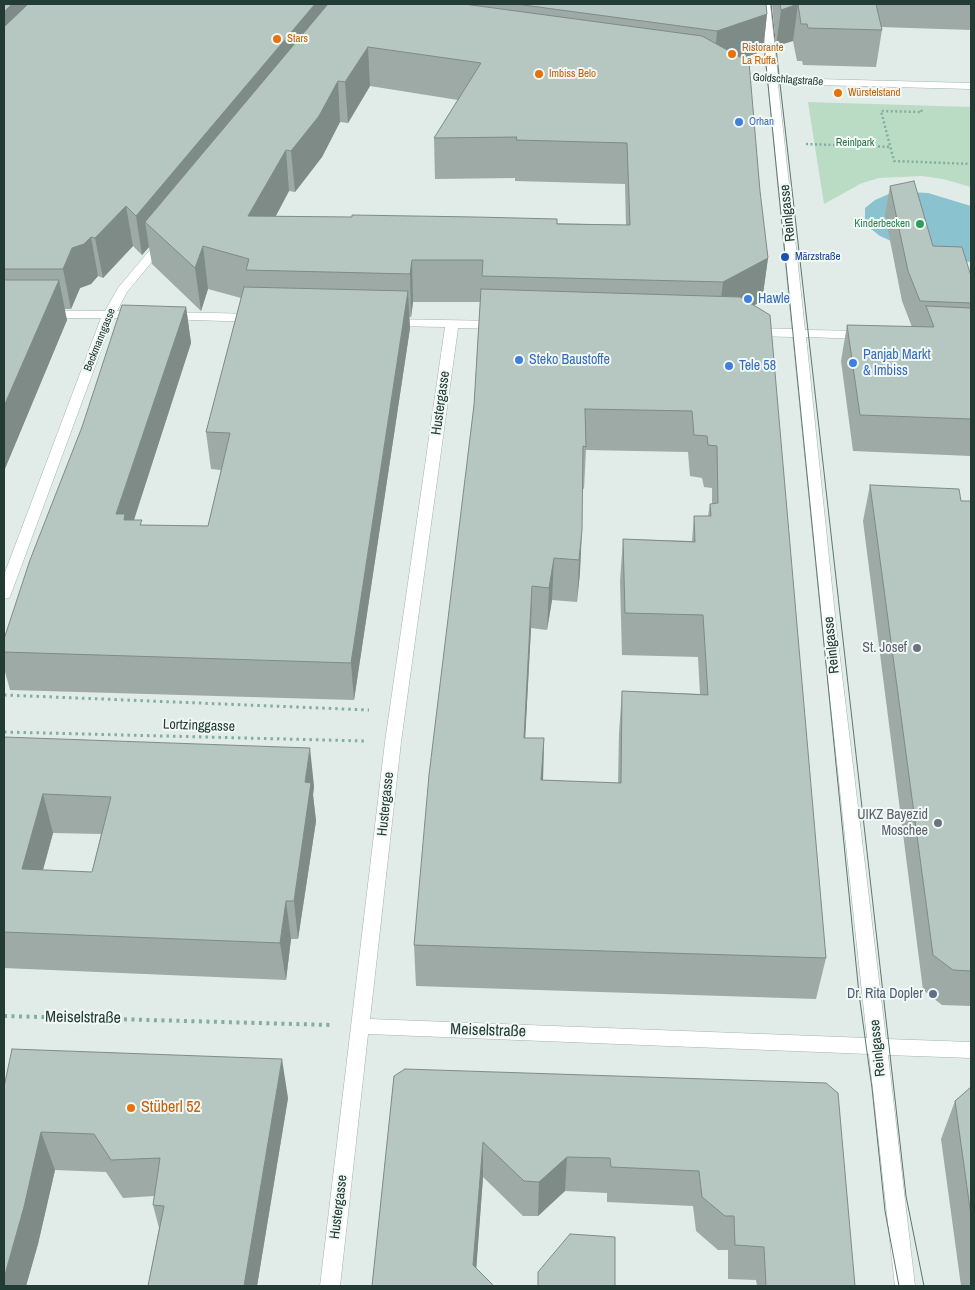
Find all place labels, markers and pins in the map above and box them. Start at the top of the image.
place label: Stars [287,32,308,46]
marker: Stars [271,33,283,45]
place label: Ristorante La Ruffa [742,41,784,67]
marker: Ristorante La Ruffa [726,48,738,60]
place label: Imbiss Belo [549,67,596,81]
marker: Imbiss Belo [533,68,545,80]
place label: Würstelstand [848,86,900,100]
marker: Würstelstand [832,87,844,99]
place label: Orhan [749,115,774,129]
marker: Orhan [733,116,745,128]
place label: Kinderbecken [854,217,910,231]
marker: Kinderbecken [914,218,926,230]
place label: Märzstraße [795,250,841,264]
marker: Märzstraße [779,251,791,263]
place label: Hawle [758,291,790,307]
marker: Hawle [742,293,754,305]
place label: Panjab Markt & Imbiss [863,347,931,380]
place label: Steko Baustoffe [529,352,610,368]
marker: Steko Baustoffe [513,354,525,366]
marker: Panjab Markt & Imbiss [847,357,859,369]
place label: Tele 58 [739,358,776,374]
marker: Tele 58 [723,360,735,372]
place label: St. Josef [862,640,907,656]
marker: St. Josef [911,642,923,654]
place label: UIKZ Bayezid Moschee [857,807,928,840]
marker: UIKZ Bayezid Moschee [932,817,944,829]
place label: Dr. Rita Dopler [847,986,923,1002]
marker: Dr. Rita Dopler [927,988,939,1000]
place label: Stüberl 52 [141,1098,201,1118]
marker: Stüberl 52 [125,1102,137,1114]

